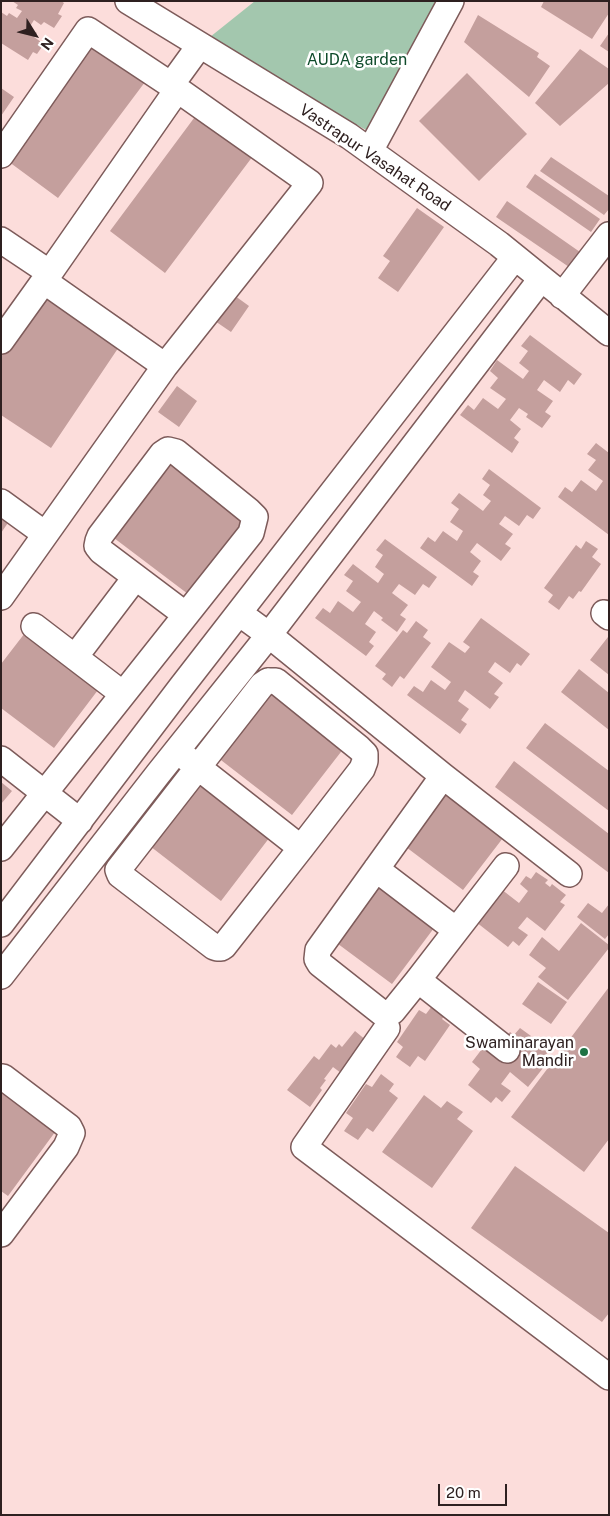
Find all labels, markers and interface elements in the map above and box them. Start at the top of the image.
north arrow [10,10,60,60]
text: N [37,35,57,53]
park label: AUDA garden [307,50,407,70]
street label: Vastrapur Vasahat Road [296,100,454,216]
place label: Swaminarayan Mandir [465,1033,574,1071]
marker: Swaminarayan Mandir [578,1046,590,1058]
scale bar [440,1474,509,1506]
text: 20 m [446,1484,481,1501]

